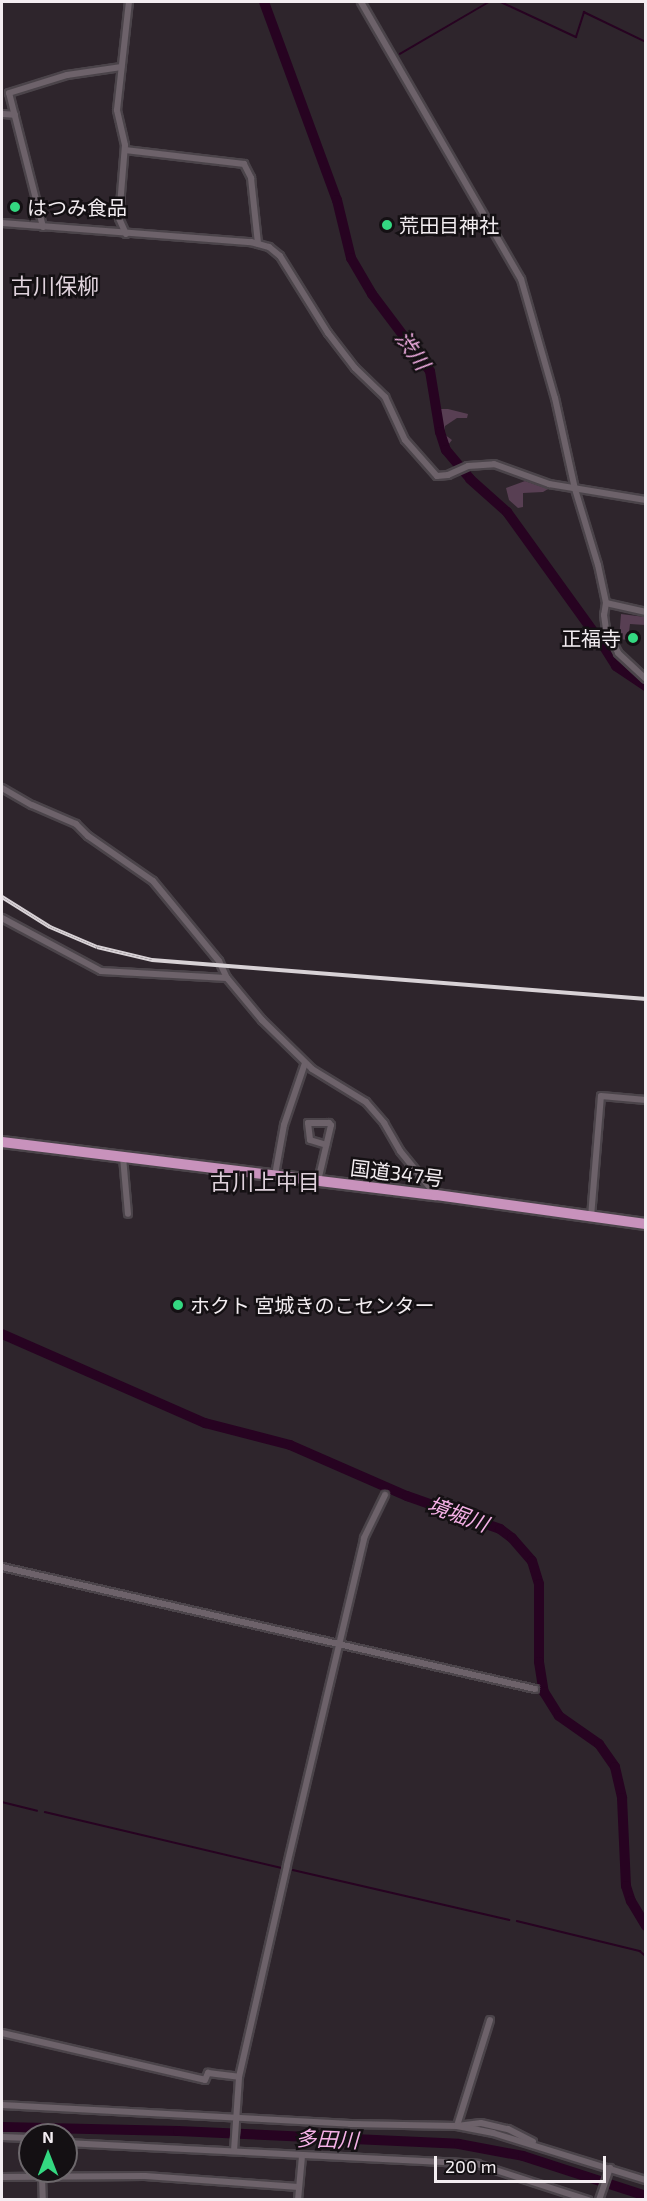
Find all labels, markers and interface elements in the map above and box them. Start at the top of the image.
place label: はつみ食品 [27,195,127,219]
marker: はつみ食品 [8,200,22,214]
place label: 荒田目神社 [399,213,499,237]
marker: 荒田目神社 [380,218,394,232]
district label: 古川保柳 [11,273,99,299]
water label: 渋川 [391,326,435,374]
place label: 正福寺 [561,626,621,650]
marker: 正福寺 [626,631,640,645]
street label: 国道347号 [349,1155,445,1191]
district label: 古川上中目 [210,1169,320,1195]
place label: ホクト 宮城きのこセンター [190,1293,434,1317]
marker: ホクト 宮城きのこセンター [171,1298,185,1312]
water label: 境堀川 [424,1491,492,1537]
north arrow [18,2123,78,2183]
water label: 多田川 [295,2125,359,2153]
text: N [42,2127,54,2146]
scale bar [437,2144,610,2182]
text: 200 m [445,2155,497,2177]

